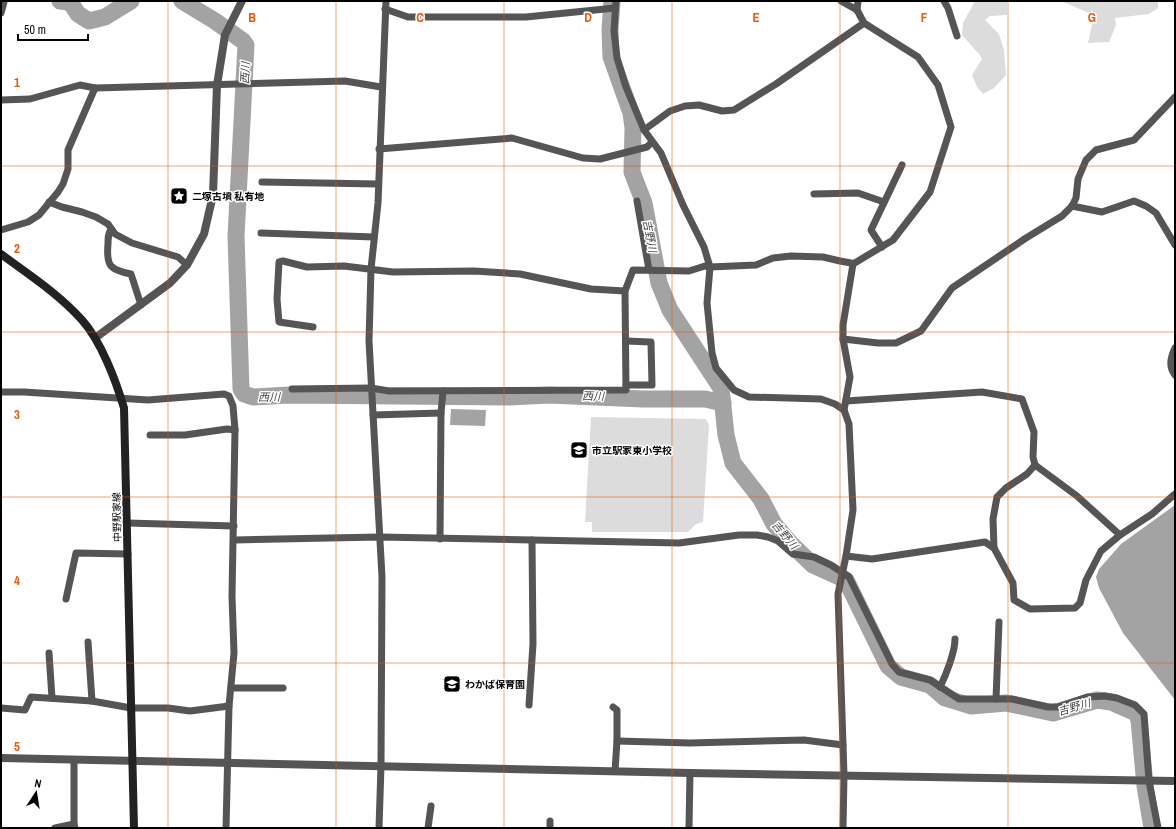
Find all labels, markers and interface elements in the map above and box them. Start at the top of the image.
text: B [248,9,256,26]
text: C [416,9,424,26]
text: D [584,9,592,26]
text: E [752,9,760,26]
text: F [921,9,928,26]
text: G [1088,9,1096,26]
scale bar [18,16,88,42]
text: 50 m [24,22,46,38]
water label: 西川 [237,61,253,84]
text: 1 [14,74,20,91]
place icon: 二塚古墳 私有地 [169,186,189,206]
place label: 二塚古墳 私有地 [192,190,264,203]
water label: 吉野川 [640,218,660,255]
text: 2 [14,240,20,257]
water label: 西川 [582,389,605,403]
water label: 西川 [258,390,281,404]
text: 3 [14,406,20,423]
school or university icon: 市立駅家東小学校 [569,440,589,460]
place label: 市立駅家東小学校 [592,444,672,457]
street label: 中野駅家線 [110,492,124,542]
water label: 吉野川 [769,518,802,553]
text: 4 [14,572,20,589]
school or university icon: わかば保育園 [442,674,462,694]
place label: わかば保育園 [465,678,525,691]
water label: 吉野川 [1056,695,1093,718]
text: 5 [14,738,20,755]
north arrow [16,773,56,813]
text: N [33,776,43,791]

